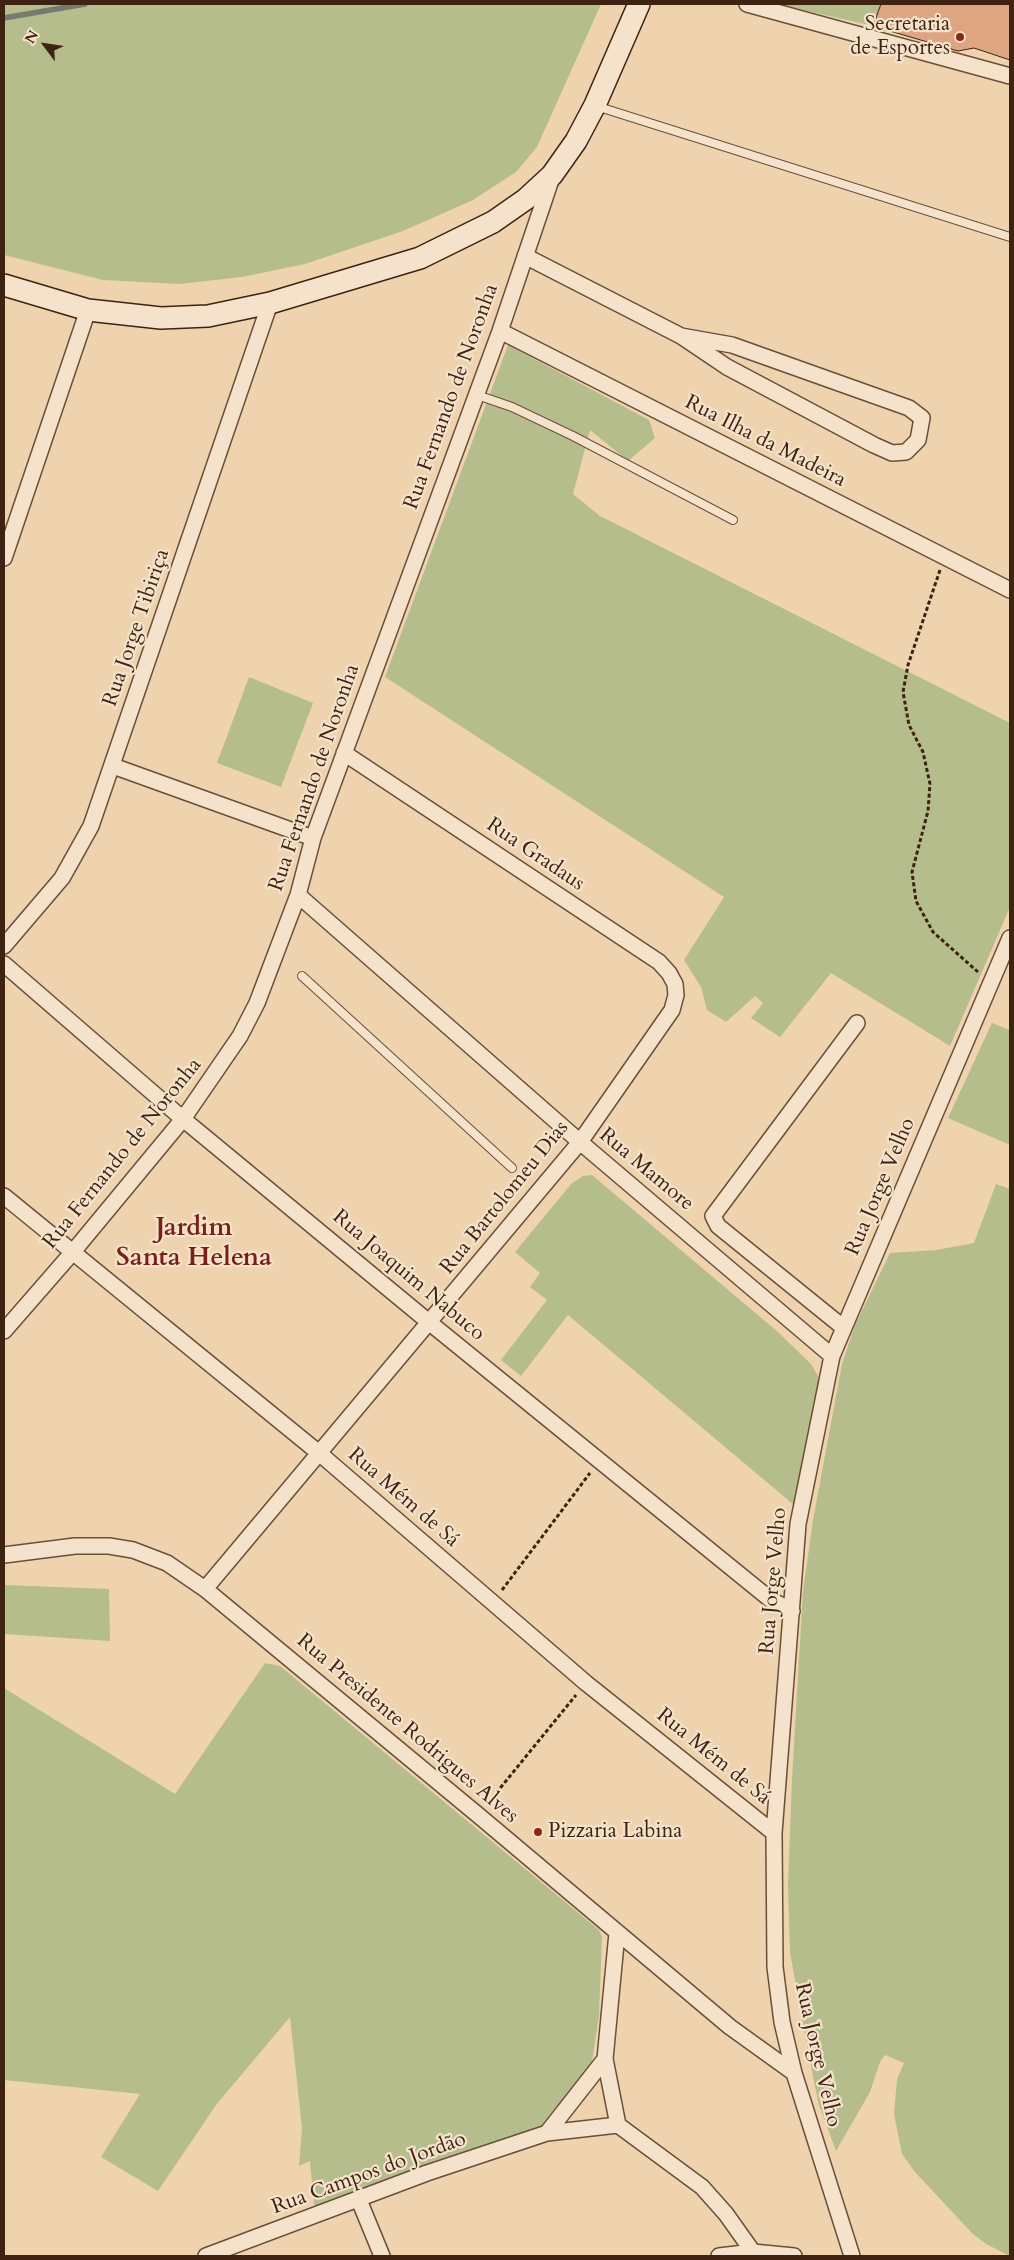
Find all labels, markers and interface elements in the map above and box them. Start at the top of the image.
place label: Secretaria de Esportes [850,12,950,62]
north arrow [20,20,70,70]
text: N [20,27,43,47]
marker: Secretaria de Esportes [954,31,966,43]
street label: Rua Fernando de Noronha [399,281,505,513]
street label: Rua Ilha da Madeira [680,390,850,494]
street label: Rua Jorge Tibiriça [98,546,176,710]
street label: Rua Fernando de Noronha [264,661,366,895]
street label: Rua Gradaus [481,813,589,897]
street label: Rua Fernando de Noronha [38,1054,208,1254]
street label: Rua Jorge Velho [841,1114,921,1260]
street label: Rua Bartolomeu Dias [435,1116,575,1280]
street label: Rua Mamore [593,1123,699,1217]
street label: Rua Joaquim Nabuco [327,1205,489,1347]
district label: Jardim Santa Helena [116,1213,272,1274]
street label: Rua Mém de Sá [342,1443,464,1553]
street label: Rua Jorge Velho [755,1507,793,1655]
street label: Rua Presidente Rodrigues Alves [291,1629,523,1829]
street label: Rua Mém de Sá [651,1703,775,1811]
place label: Pizzaria Labina [548,1819,682,1845]
marker: Pizzaria Labina [532,1826,544,1838]
street label: Rua Jorge Velho [788,1981,846,2129]
street label: Rua Campos do Jordão [268,2127,470,2221]

